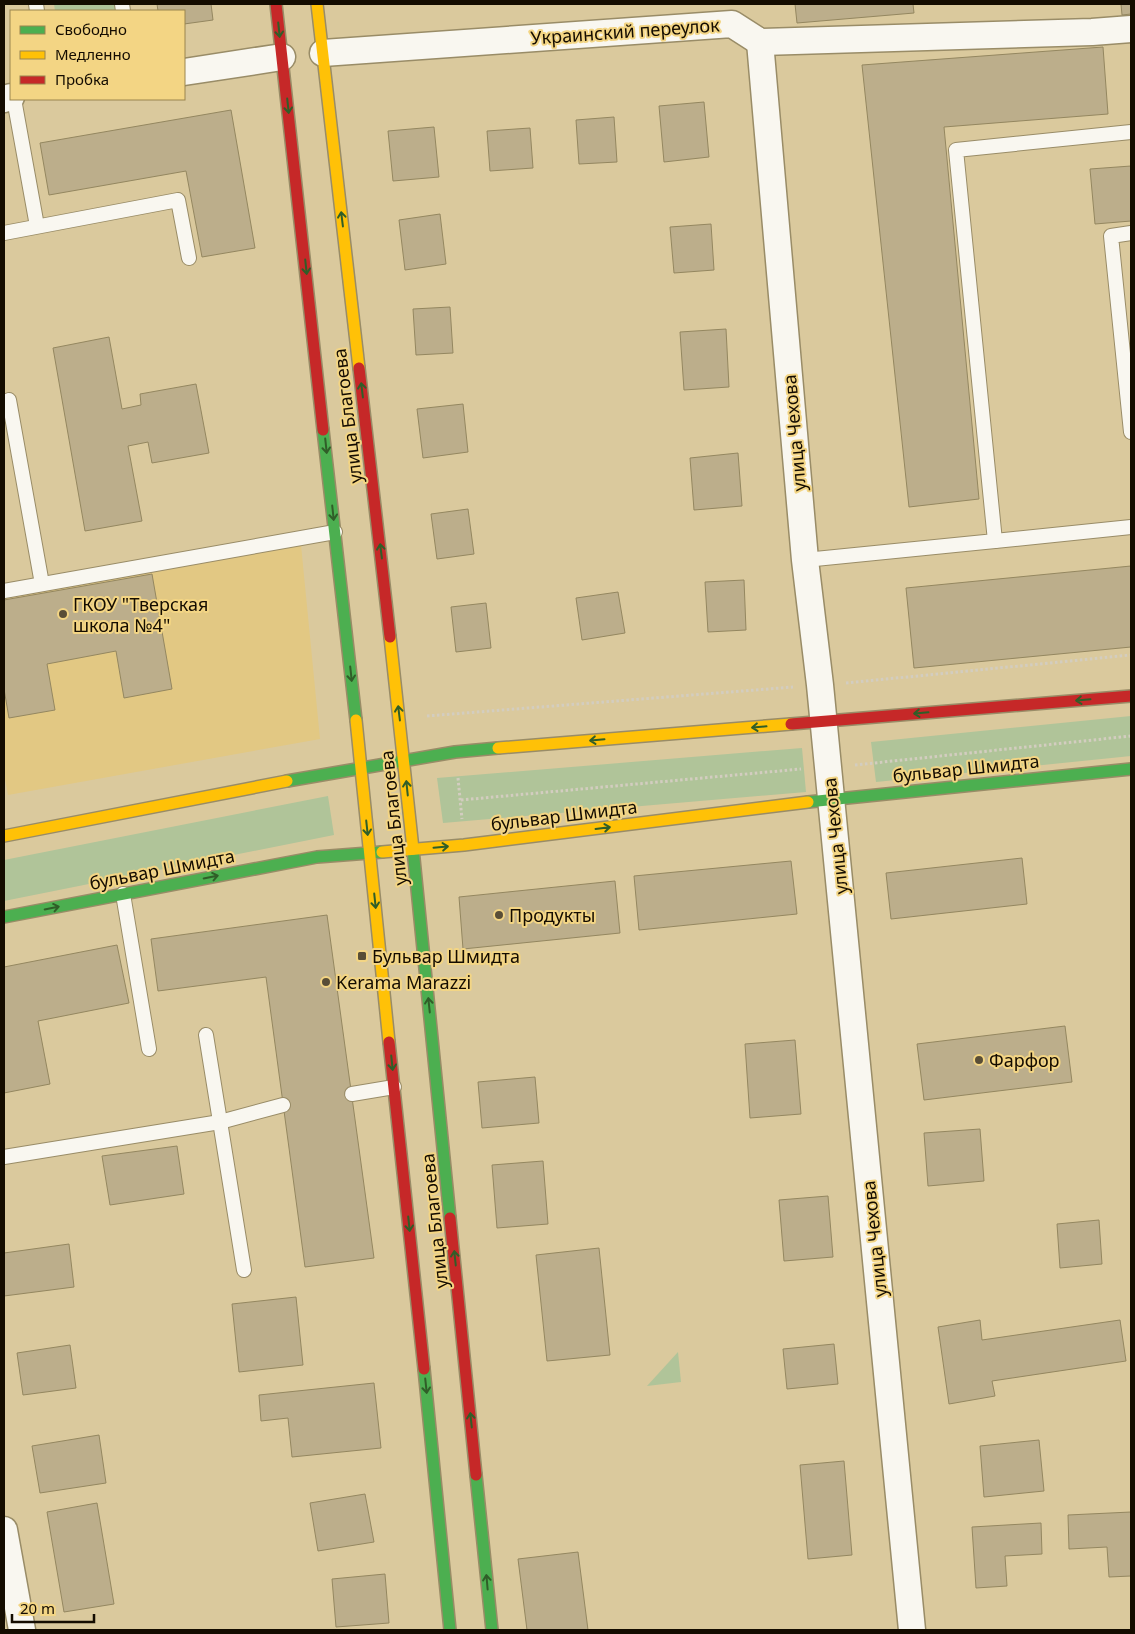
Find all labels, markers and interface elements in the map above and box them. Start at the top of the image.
legend [10,10,185,100]
street label: Украинский переулок [530,12,721,50]
text: Свободно [55,19,127,39]
one-way arrow [274,22,284,38]
text: Медленно [55,44,131,64]
text: Пробка [55,69,109,89]
one-way arrow [283,97,293,113]
one-way arrow [337,211,347,227]
one-way arrow [301,259,311,275]
street label: улица Благоева [327,347,367,485]
street label: улица Чехова [777,374,811,492]
one-way arrow [357,382,367,398]
one-way arrow [321,438,331,454]
one-way arrow [328,504,338,520]
one-way arrow [376,543,386,559]
place label: ГКОУ "Тверская школа №4" [73,592,208,637]
marker: ГКОУ "Тверская школа №4" [57,608,69,620]
one-way arrow [346,666,356,682]
one-way arrow [1075,695,1091,705]
one-way arrow [394,705,404,721]
one-way arrow [913,709,929,718]
one-way arrow [751,722,767,731]
one-way arrow [589,736,605,745]
street label: бульвар Шмидта [892,748,1040,788]
street label: улица Благоева [374,749,412,887]
street label: улица Чехова [817,777,853,895]
one-way arrow [402,780,412,796]
street label: бульвар Шмидта [489,794,639,836]
one-way arrow [362,820,372,836]
one-way arrow [595,822,611,832]
one-way arrow [433,842,449,852]
street label: бульвар Шмидта [87,843,237,895]
one-way arrow [203,872,219,882]
one-way arrow [370,893,380,909]
one-way arrow [43,902,59,912]
place label: Продукты [509,903,595,927]
marker: Продукты [493,909,505,921]
place label: Бульвар Шмидта [372,944,520,968]
marker: Бульвар Шмидта [356,950,368,962]
place label: Kerama Marazzi [336,970,471,994]
marker: Kerama Marazzi [320,976,332,988]
one-way arrow [424,998,434,1014]
place label: Фарфор [989,1048,1060,1072]
marker: Фарфор [973,1054,985,1066]
one-way arrow [387,1055,396,1071]
street label: улица Благоева [415,1152,453,1290]
street label: улица Чехова [856,1180,892,1298]
one-way arrow [404,1216,414,1232]
one-way arrow [450,1251,460,1267]
one-way arrow [421,1378,431,1394]
one-way arrow [466,1412,476,1428]
one-way arrow [482,1574,492,1590]
scale bar [12,1592,95,1624]
text: 20 m [20,1598,55,1618]

